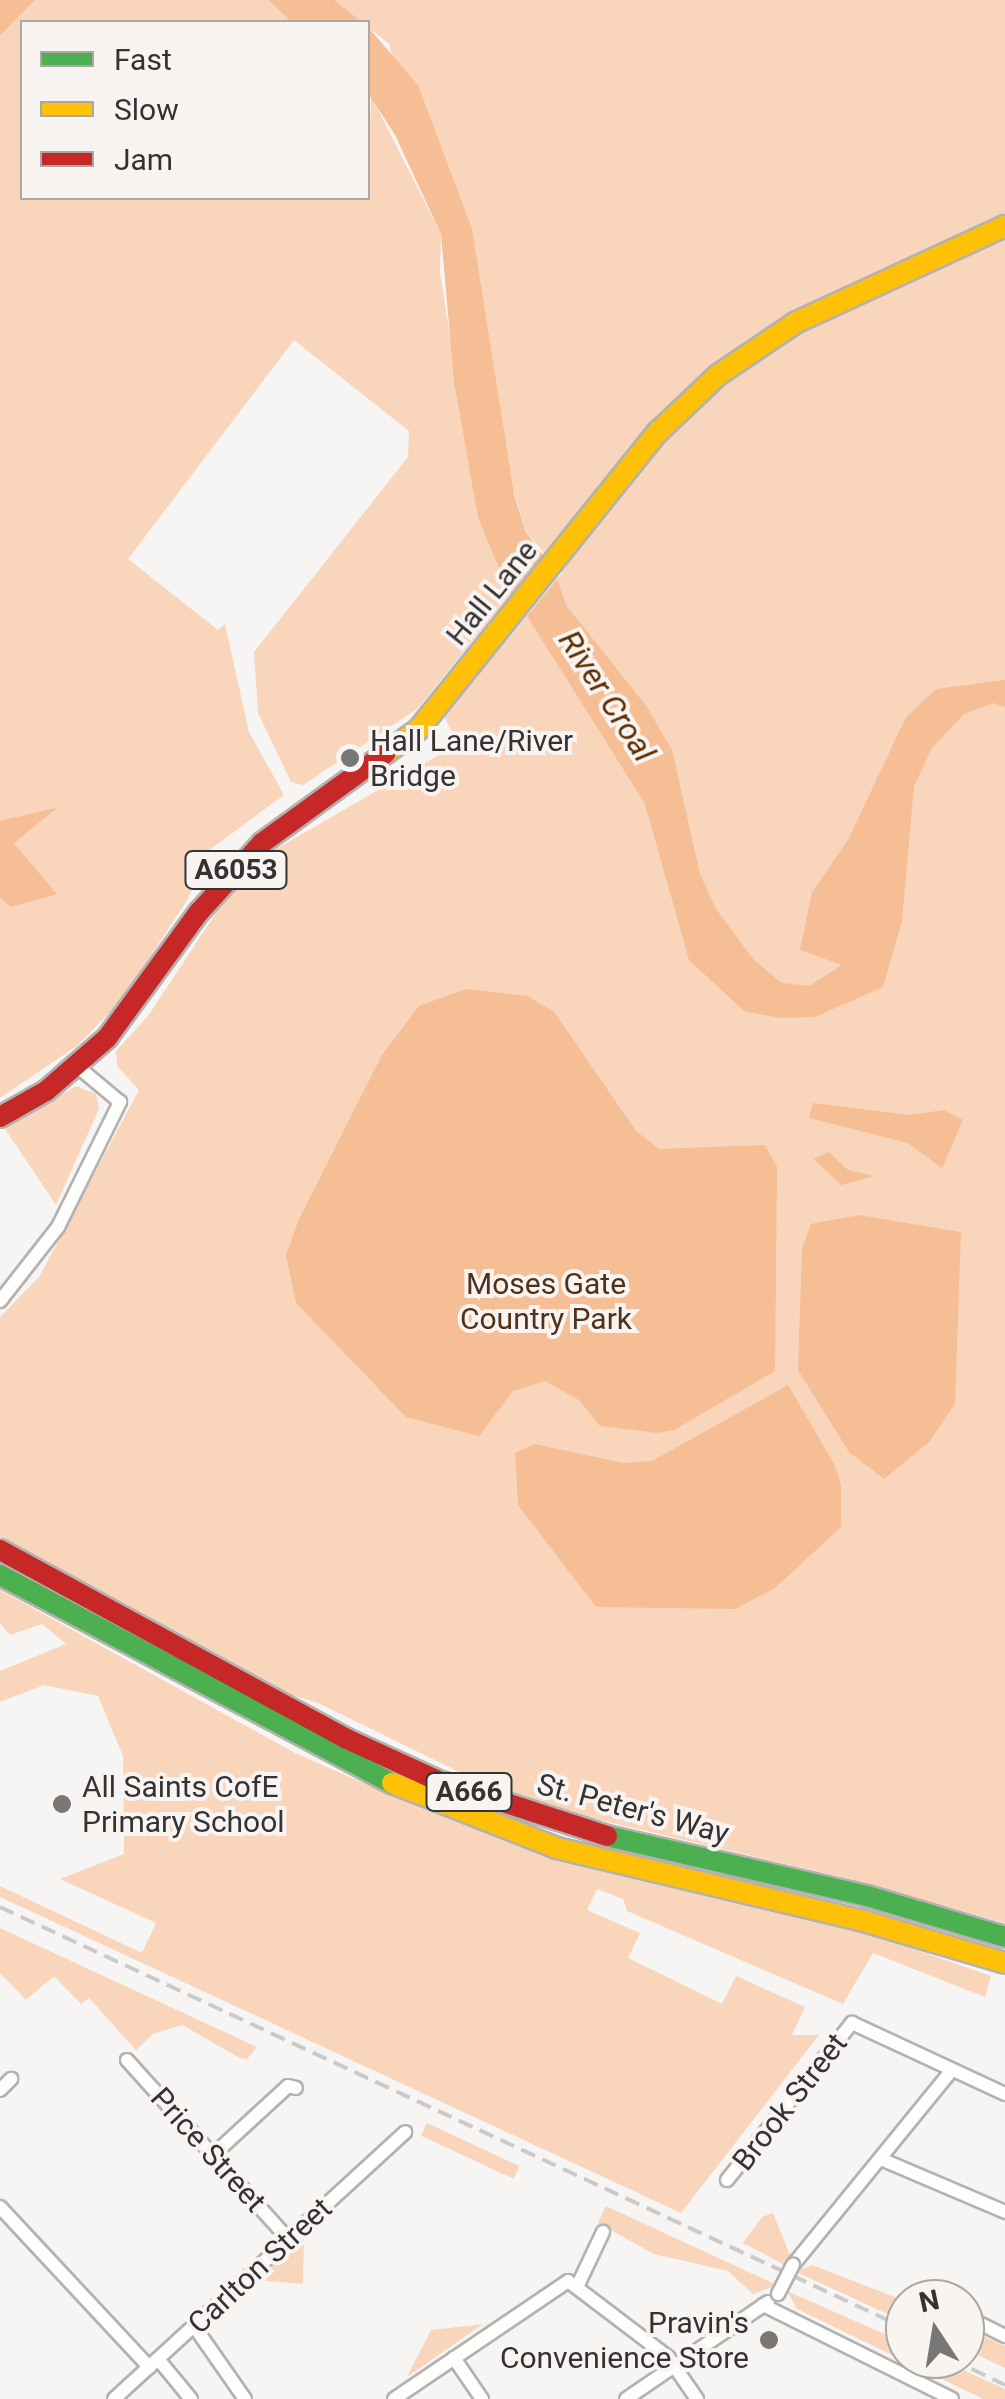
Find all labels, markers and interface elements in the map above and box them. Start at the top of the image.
legend [20,20,370,200]
text: Fast [114,42,172,77]
text: Slow [114,92,179,127]
text: Jam [114,142,173,177]
street label: Hall Lane [439,533,545,653]
water label: River Croal [550,623,664,769]
place label: Hall Lane/River Bridge [370,723,573,794]
marker: Hall Lane/River Bridge [339,747,361,769]
road number: A6053 [184,847,288,893]
park label: Moses Gate Country Park [460,1266,632,1336]
street label: St. Peter's Way [533,1766,733,1852]
place label: All Saints CofE Primary School [82,1769,285,1840]
road number: A666 [424,1769,514,1815]
marker: All Saints CofE Primary School [51,1793,73,1815]
street label: Brook Street [725,2026,855,2178]
street label: Price Street [143,2081,273,2219]
street label: Carlton Street [181,2190,339,2342]
north arrow [885,2279,985,2379]
text: N [916,2283,942,2319]
place label: Pravin's Convenience Store [500,2305,749,2376]
marker: Pravin's Convenience Store [758,2329,780,2351]

